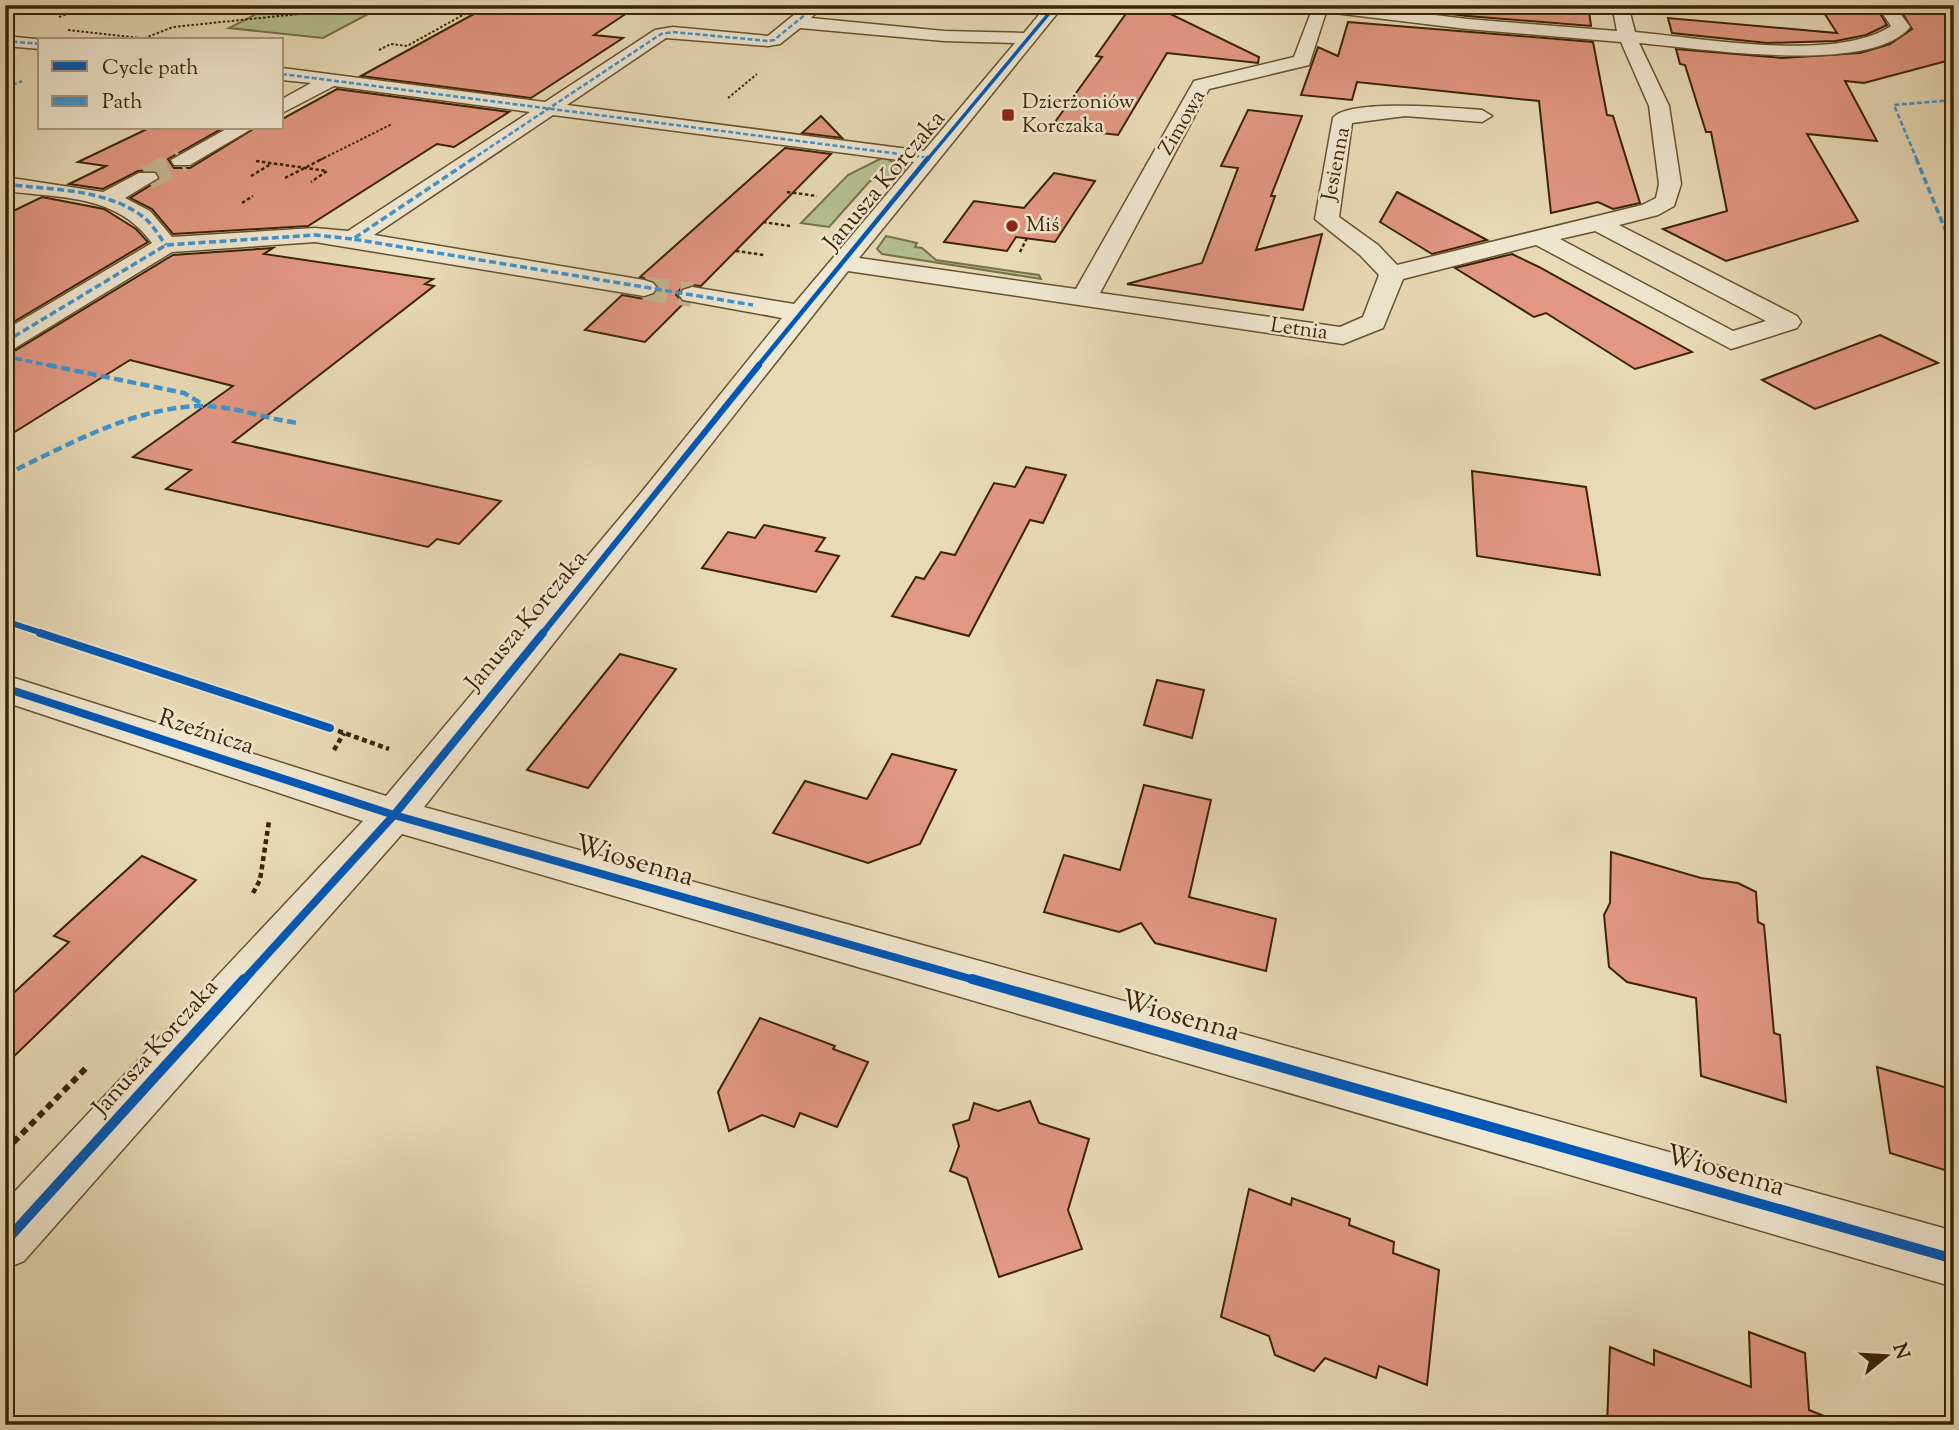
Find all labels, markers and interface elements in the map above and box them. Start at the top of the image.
legend [38,38,284,130]
text: Cycle path [102,54,199,84]
street label: Zimowa [1152,84,1214,161]
text: Path [102,88,143,118]
place label: Dzierżoniów Korczaka [1022,88,1135,142]
street label: Janusza Korczaka [815,103,954,260]
marker: Dzierżoniów Korczaka [1000,107,1016,123]
street label: Jesienna [1315,124,1359,204]
place label: Miś [1026,211,1060,241]
marker: Miś [1004,218,1020,234]
street label: Letnia [1268,311,1330,349]
street label: Janusza Korczaka [457,543,596,700]
street label: Rzeźnicza [154,702,258,764]
street label: Wiosenna [570,826,699,898]
street label: Janusza Korczaka [84,972,227,1126]
street label: Wiosenna [1116,981,1245,1053]
street label: Wiosenna [1661,1136,1790,1208]
north arrow [1850,1322,1920,1392]
text: N [1885,1340,1915,1363]

